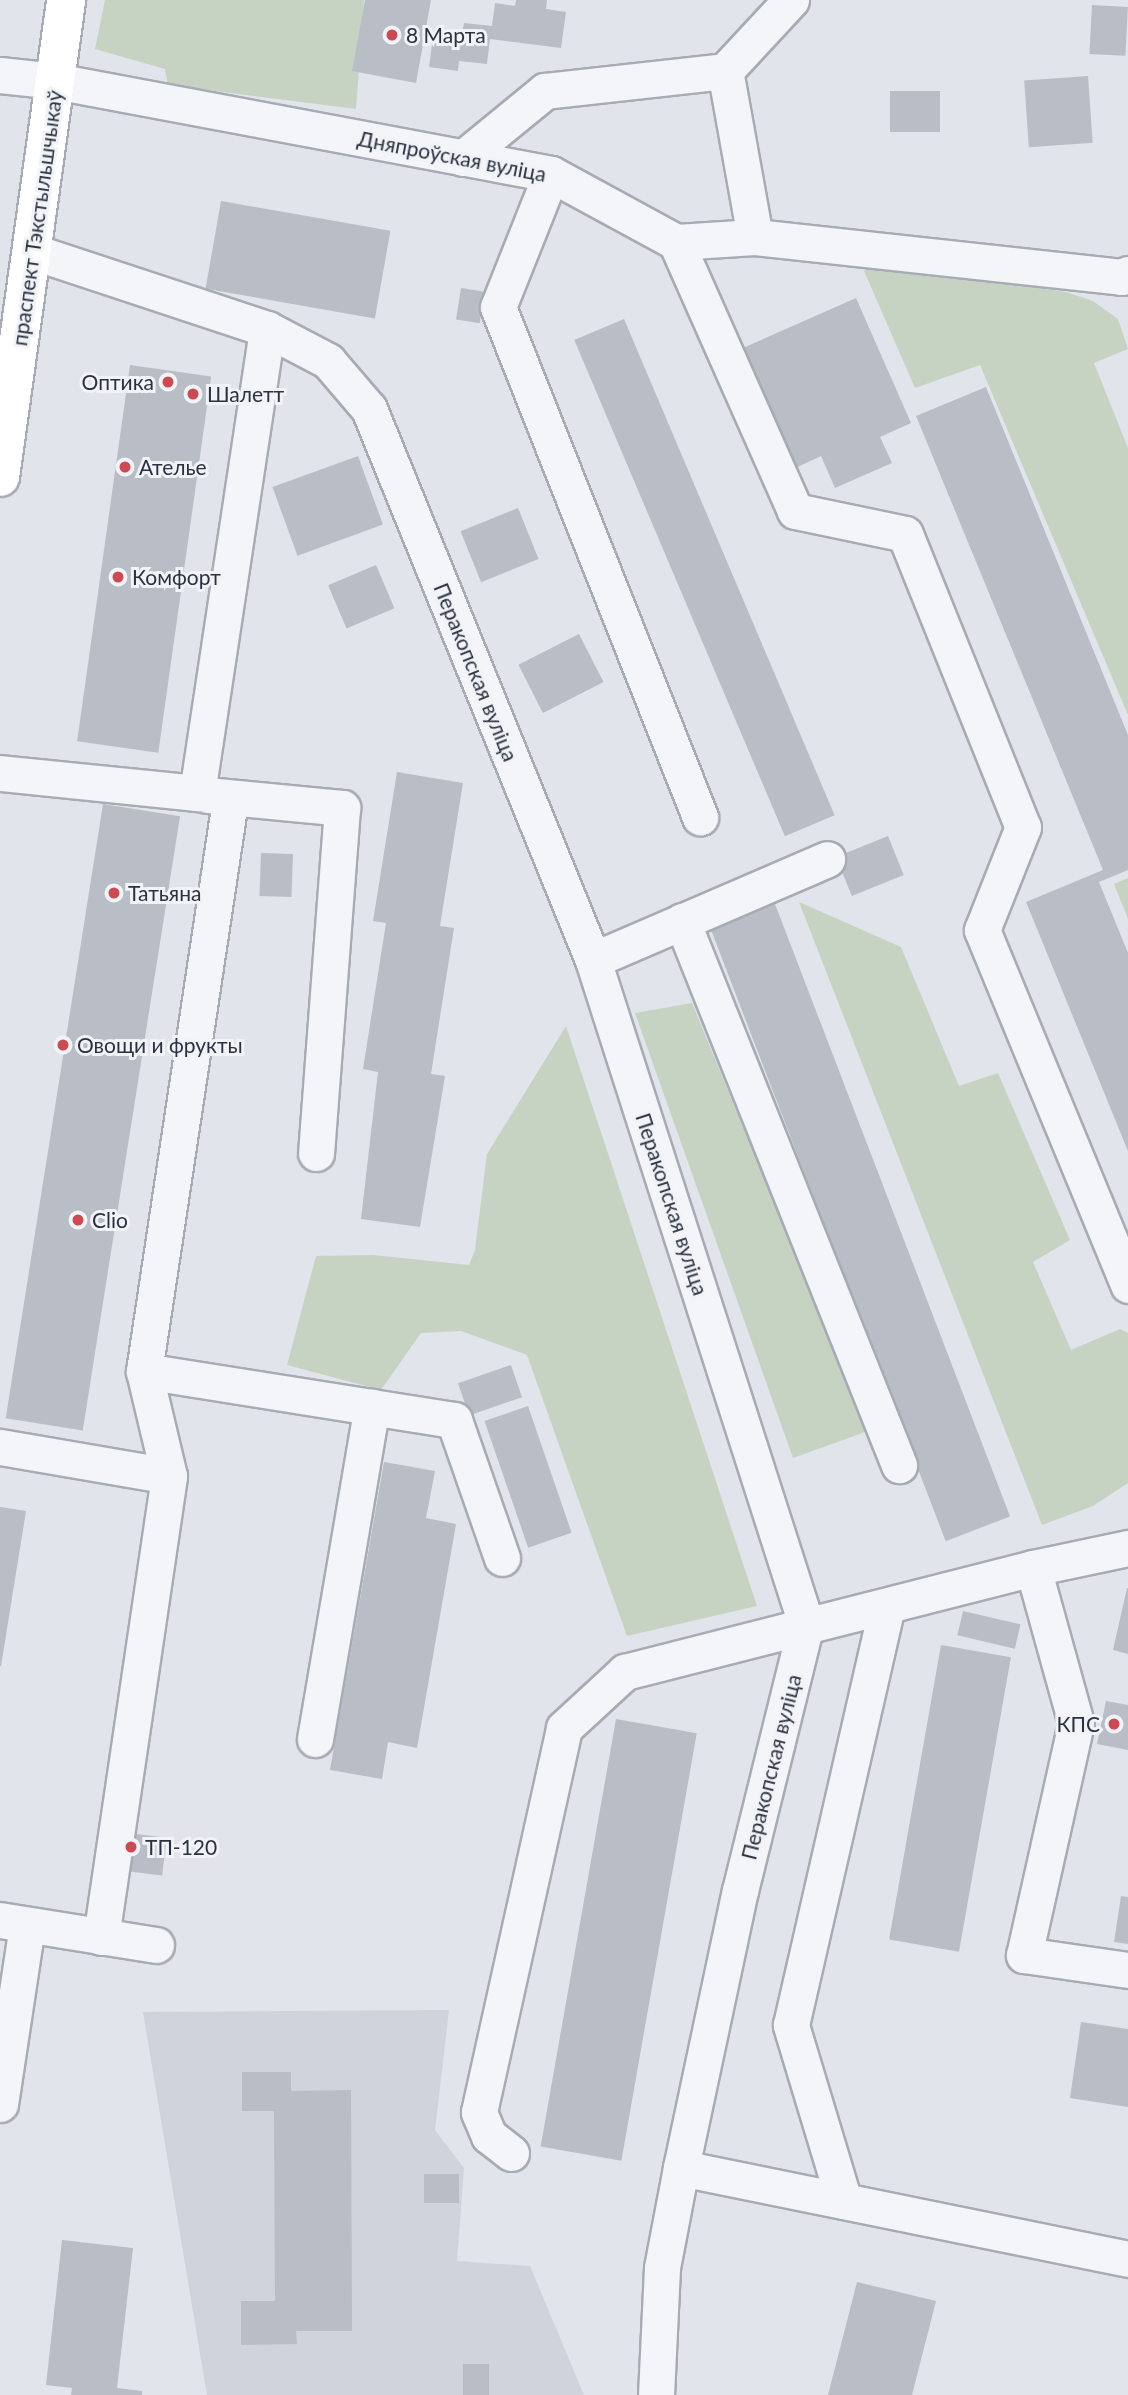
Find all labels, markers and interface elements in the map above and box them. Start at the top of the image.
place label: 8 Марта [406,22,486,48]
marker: 8 Марта [384,27,400,43]
street label: праспект Тэкстыльшчыкаў [7,89,67,347]
street label: Дняпроўская вуліца [356,125,548,187]
place label: Оптика [82,369,154,395]
marker: Оптика [160,374,176,390]
place label: Шалетт [207,381,284,407]
marker: Шалетт [185,386,201,402]
place label: Ателье [139,454,207,480]
marker: Ателье [117,459,133,475]
place label: Комфорт [132,564,221,590]
marker: Комфорт [110,569,126,585]
street label: Перакопская вуліца [429,579,523,765]
place label: Татьяна [128,880,201,906]
marker: Татьяна [106,885,122,901]
place label: Овощи и фрукты [77,1032,243,1058]
marker: Овощи и фрукты [55,1037,71,1053]
street label: Перакопская вуліца [631,1110,713,1298]
place label: Clio [92,1207,128,1233]
marker: Clio [70,1212,86,1228]
street label: Перакопская вуліца [736,1672,806,1862]
place label: КПС [1056,1711,1100,1737]
marker: КПС [1106,1716,1122,1732]
place label: ТП-120 [145,1834,217,1860]
marker: ТП-120 [123,1839,139,1855]

